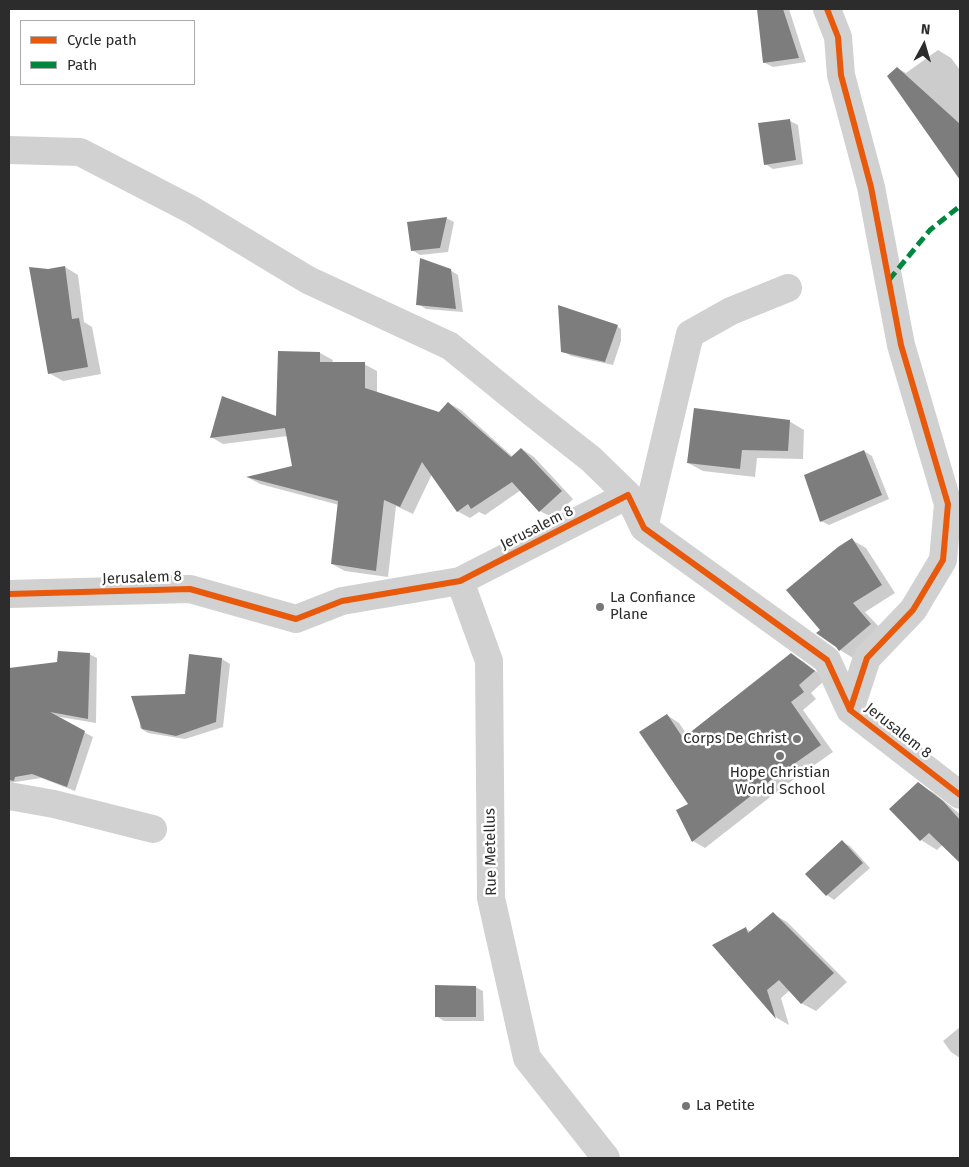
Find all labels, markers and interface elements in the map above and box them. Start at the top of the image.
legend [20,20,195,85]
north arrow [899,20,949,70]
text: N [920,21,931,39]
text: Cycle path [67,31,137,49]
text: Path [67,56,97,74]
street label: Jerusalem 8 [497,502,577,554]
street label: Jerusalem 8 [102,568,182,588]
place label: La Confiance Plane [610,589,696,624]
marker: La Confiance Plane [594,601,606,613]
street label: Jerusalem 8 [861,699,935,763]
place label: Corps De Christ [683,730,787,748]
marker: Corps De Christ [791,733,803,745]
marker: Hope Christian World School [774,750,786,762]
place label: Hope Christian World School [730,764,830,799]
street label: Rue Metellus [481,808,501,896]
place label: La Petite [696,1097,755,1115]
marker: La Petite [680,1100,692,1112]

